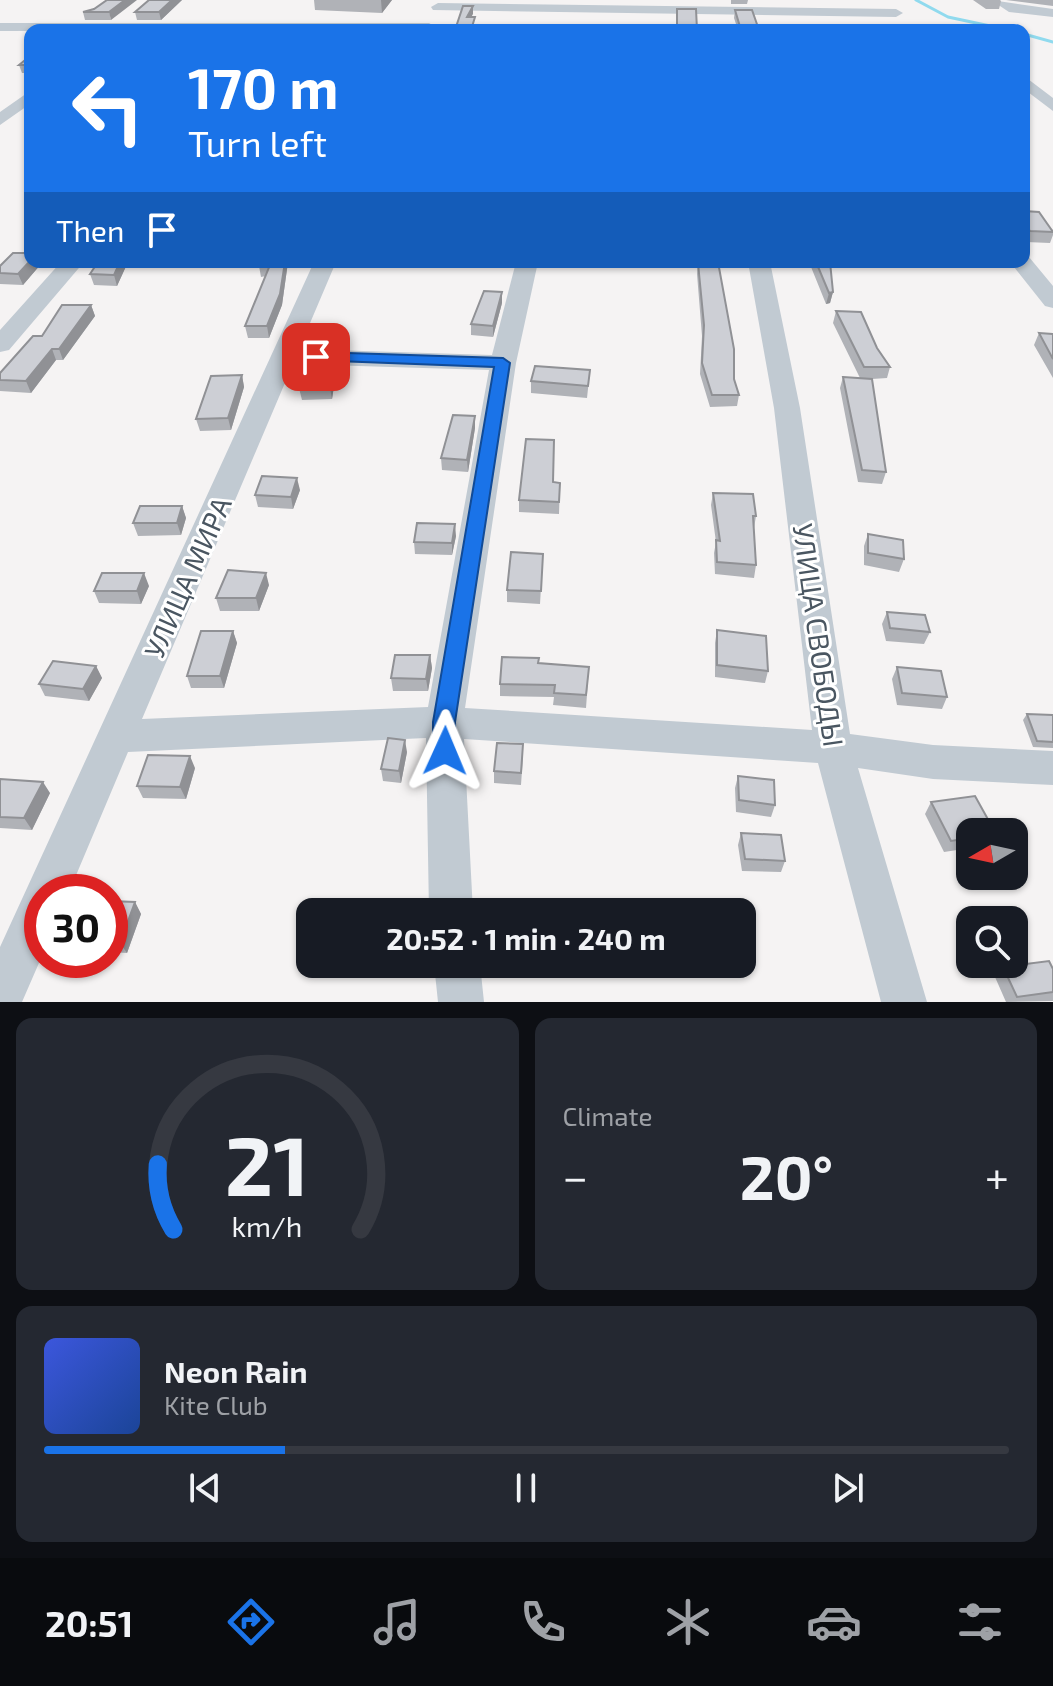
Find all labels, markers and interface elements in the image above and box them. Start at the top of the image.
text: 170 m [188,53,339,120]
icon: left [56,56,160,160]
text: Turn left [188,121,327,164]
icon: arrive [140,208,184,252]
text: Then [56,212,124,248]
pin [282,323,350,391]
icon: arrive [294,335,338,379]
street label: УЛИЦА МИРА [136,491,238,663]
street label: УЛИЦА СВОБОДЫ [786,521,852,749]
position arrow [403,709,487,793]
north arrow [956,818,1028,890]
map controls [956,818,1028,978]
speed limit sign: 30 [24,874,128,978]
button: search [956,906,1028,978]
text: 20:52 · 1 min · 240 m [386,920,666,956]
text: Climate [563,1100,652,1131]
text: 21 [225,1113,309,1213]
text: 20° [740,1140,833,1212]
text: − [563,1149,588,1202]
text: + [985,1149,1009,1202]
text: km/h [232,1208,303,1243]
text: Neon Rain [164,1353,308,1389]
text: Kite Club [164,1389,268,1420]
icon: previous [183,1466,227,1510]
icon: pause [504,1466,548,1510]
icon: next [826,1466,870,1510]
icon: directions [223,1594,279,1650]
icon: music [369,1594,425,1650]
icon: phone [515,1594,571,1650]
icon: climate [660,1594,716,1650]
icon: car [806,1594,862,1650]
icon: filters [952,1594,1008,1650]
text: 20:51 [45,1601,133,1644]

